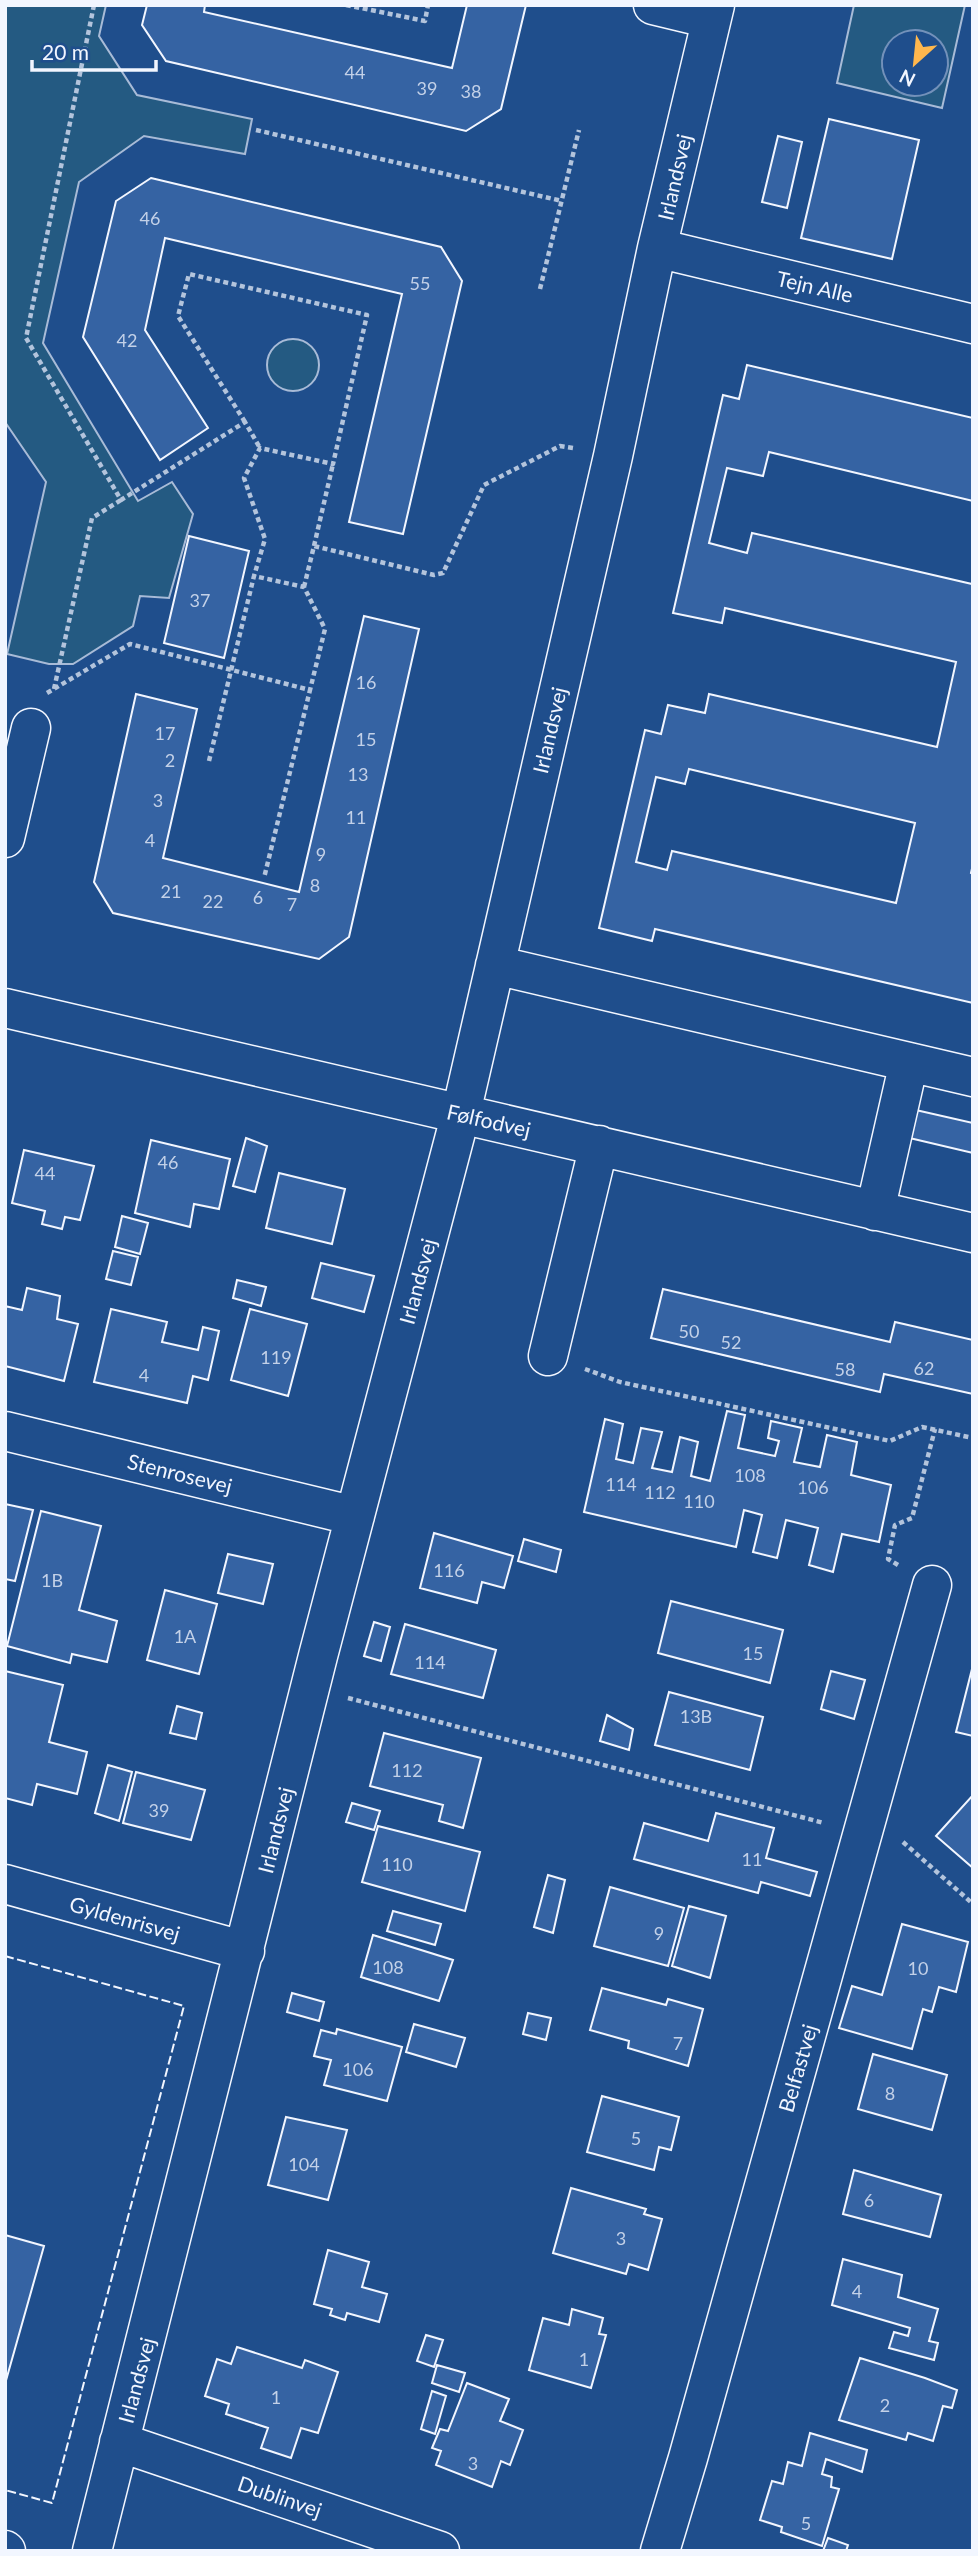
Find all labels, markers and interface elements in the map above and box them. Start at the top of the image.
scale bar [32,28,156,72]
north arrow [880,28,950,98]
text: 20 m [42,39,89,64]
house number: 44 [345,61,365,83]
text: N [895,65,919,92]
house number: 39 [417,77,437,99]
house number: 38 [461,80,481,102]
street label: Irlandsvej [652,131,696,223]
house number: 46 [140,207,160,229]
street label: Tejn Alle [774,265,856,307]
house number: 55 [410,272,430,294]
house number: 42 [117,329,137,351]
house number: 37 [190,589,210,611]
house number: 16 [356,671,376,693]
street label: Irlandsvej [527,684,571,776]
house number: 17 [155,722,175,744]
house number: 15 [356,728,376,750]
house number: 2 [165,749,175,771]
house number: 13 [348,763,368,785]
house number: 3 [153,789,163,811]
house number: 11 [346,806,366,828]
house number: 4 [145,829,155,851]
house number: 9 [316,843,326,865]
house number: 8 [310,874,320,896]
house number: 21 [161,880,181,902]
house number: 6 [253,886,263,908]
house number: 22 [203,890,223,912]
house number: 7 [287,893,297,915]
street label: Følfodvej [445,1098,533,1142]
house number: 46 [158,1151,178,1173]
house number: 44 [35,1162,55,1184]
street label: Irlandsvej [394,1235,440,1327]
house number: 50 [679,1320,699,1342]
house number: 52 [721,1331,741,1353]
house number: 119 [260,1346,292,1368]
house number: 62 [914,1357,934,1379]
house number: 58 [835,1358,855,1380]
house number: 4 [139,1364,149,1386]
street label: Stenrosevej [125,1448,235,1498]
house number: 108 [734,1464,766,1486]
house number: 114 [605,1473,637,1495]
house number: 106 [797,1476,829,1498]
house number: 112 [644,1481,676,1503]
house number: 110 [683,1490,715,1512]
house number: 116 [433,1559,465,1581]
house number: 1B [41,1569,63,1591]
house number: 1A [174,1625,197,1647]
house number: 15 [743,1642,763,1664]
house number: 114 [414,1651,446,1673]
house number: 13B [680,1705,712,1727]
house number: 112 [391,1759,423,1781]
street label: Irlandsvej [252,1784,298,1876]
house number: 39 [149,1799,169,1821]
house number: 11 [742,1848,762,1870]
house number: 110 [381,1853,413,1875]
street label: Gyldenrisvej [67,1890,183,1946]
house number: 9 [654,1922,664,1944]
house number: 108 [372,1956,404,1978]
house number: 10 [908,1957,928,1979]
street label: Belfastvej [773,2021,821,2115]
house number: 7 [673,2032,683,2054]
house number: 106 [342,2058,374,2080]
house number: 8 [885,2082,895,2104]
house number: 5 [631,2127,641,2149]
house number: 104 [288,2153,320,2175]
house number: 6 [864,2189,874,2211]
house number: 3 [616,2227,626,2249]
house number: 4 [852,2280,862,2302]
street label: Irlandsvej [113,2334,159,2426]
house number: 1 [579,2348,589,2370]
house number: 1 [271,2386,281,2408]
house number: 2 [880,2394,890,2416]
house number: 3 [468,2452,478,2474]
street label: Dublinvej [235,2470,325,2522]
house number: 5 [801,2512,811,2534]

